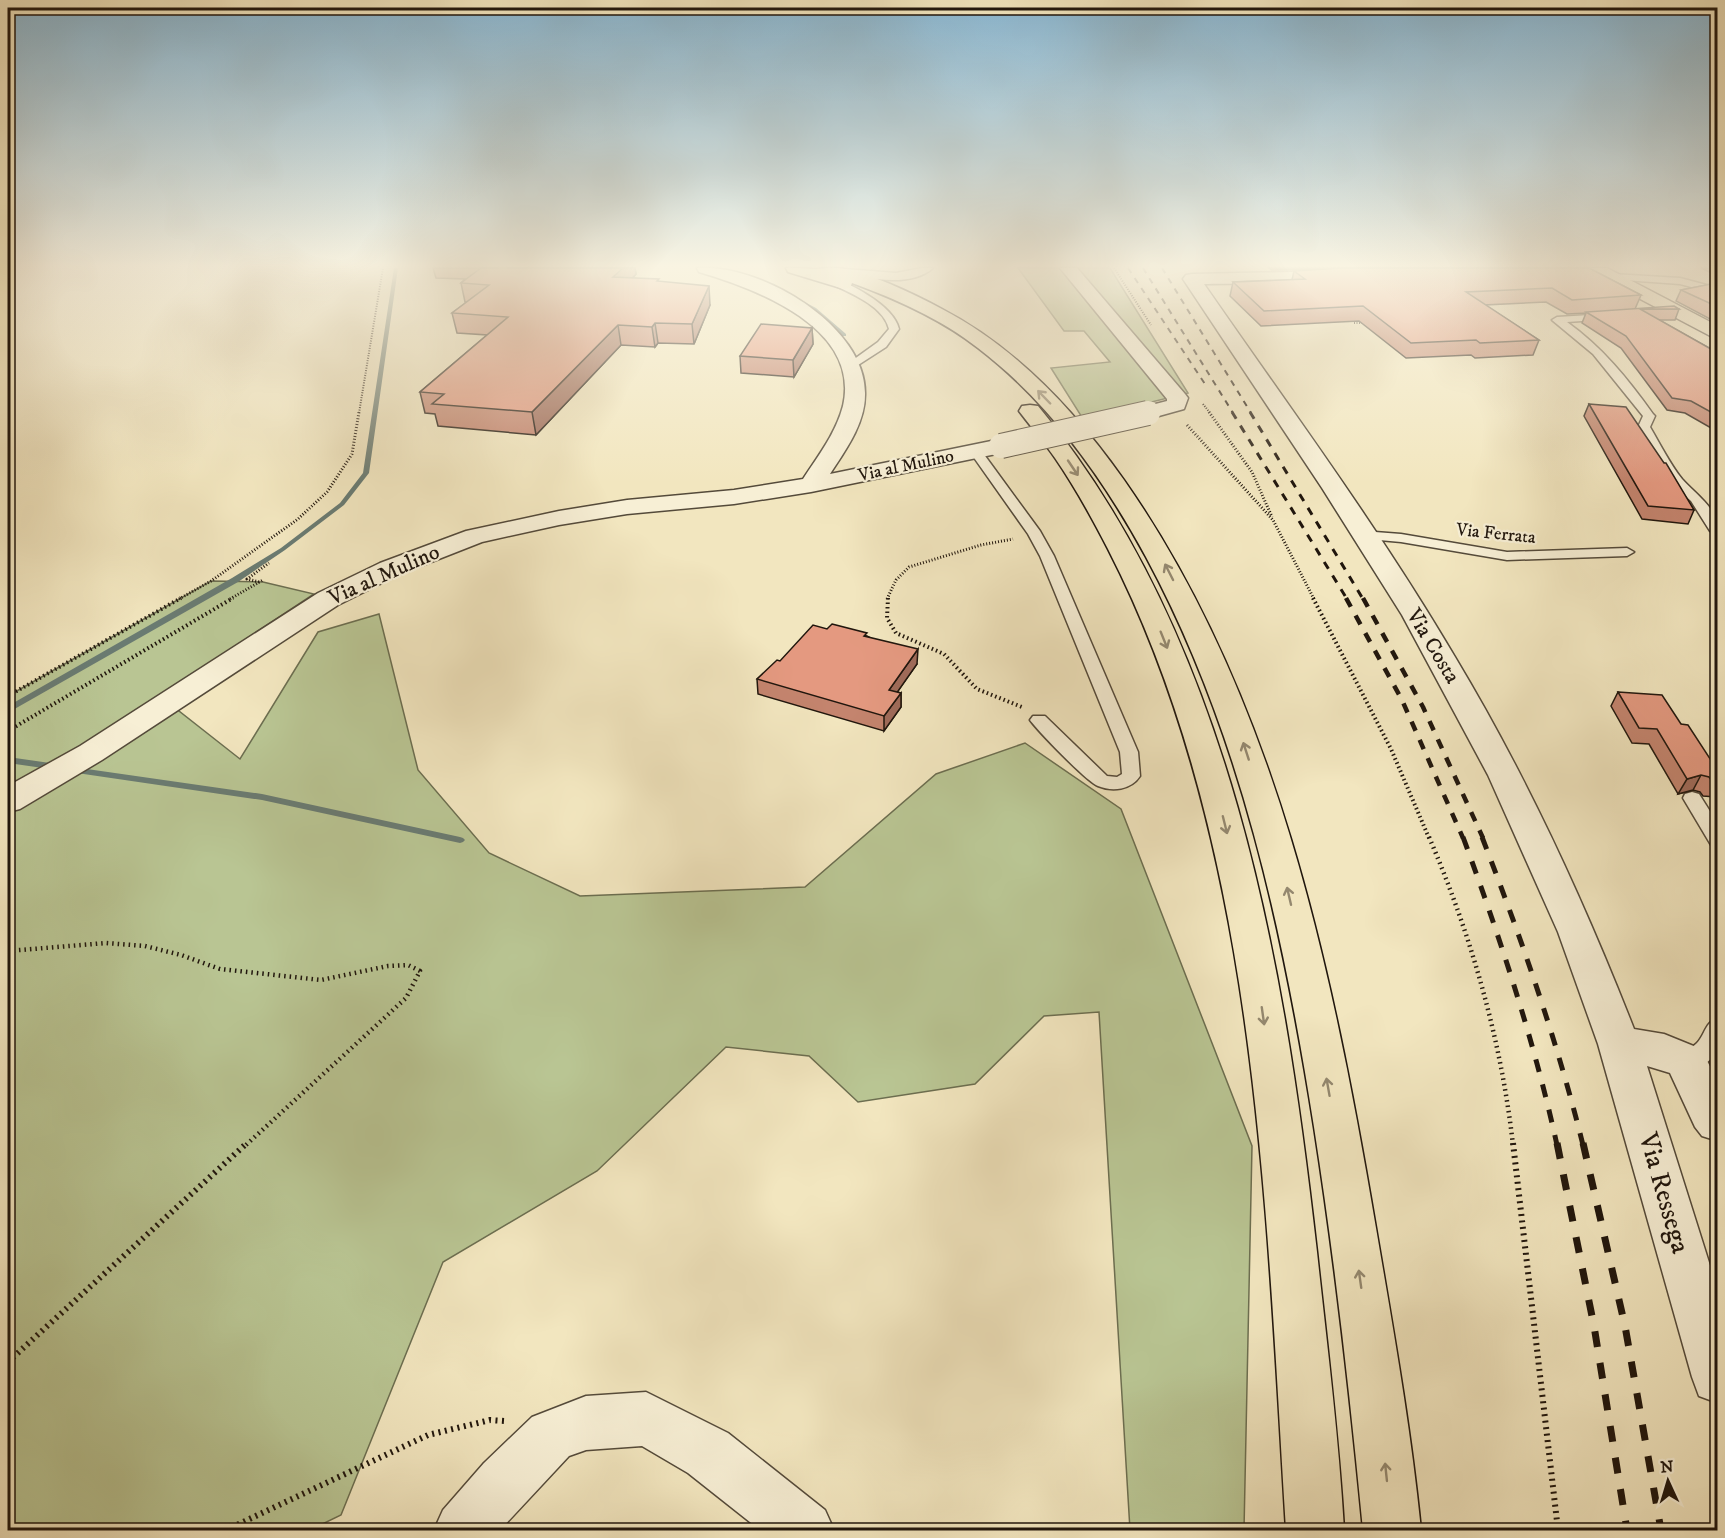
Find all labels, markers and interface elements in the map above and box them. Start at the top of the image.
one-way arrow [1037,390,1051,405]
street label: Via al Mulino [855,445,956,487]
one-way arrow [1066,460,1079,477]
street label: Via Ferrata [1454,519,1537,549]
street label: Via al Mulino [323,538,444,612]
one-way arrow [1163,564,1174,582]
street label: Via Costa [1400,603,1466,689]
one-way arrow [1160,630,1171,649]
one-way arrow [1239,742,1250,761]
one-way arrow [1219,815,1231,834]
one-way arrow [1282,887,1294,906]
one-way arrow [1258,1006,1269,1026]
one-way arrow [1323,1077,1334,1097]
street label: Via Ressega [1630,1128,1698,1258]
one-way arrow [1355,1270,1366,1289]
north arrow [1638,1451,1698,1511]
text: N [1660,1457,1674,1477]
one-way arrow [1380,1463,1391,1483]

